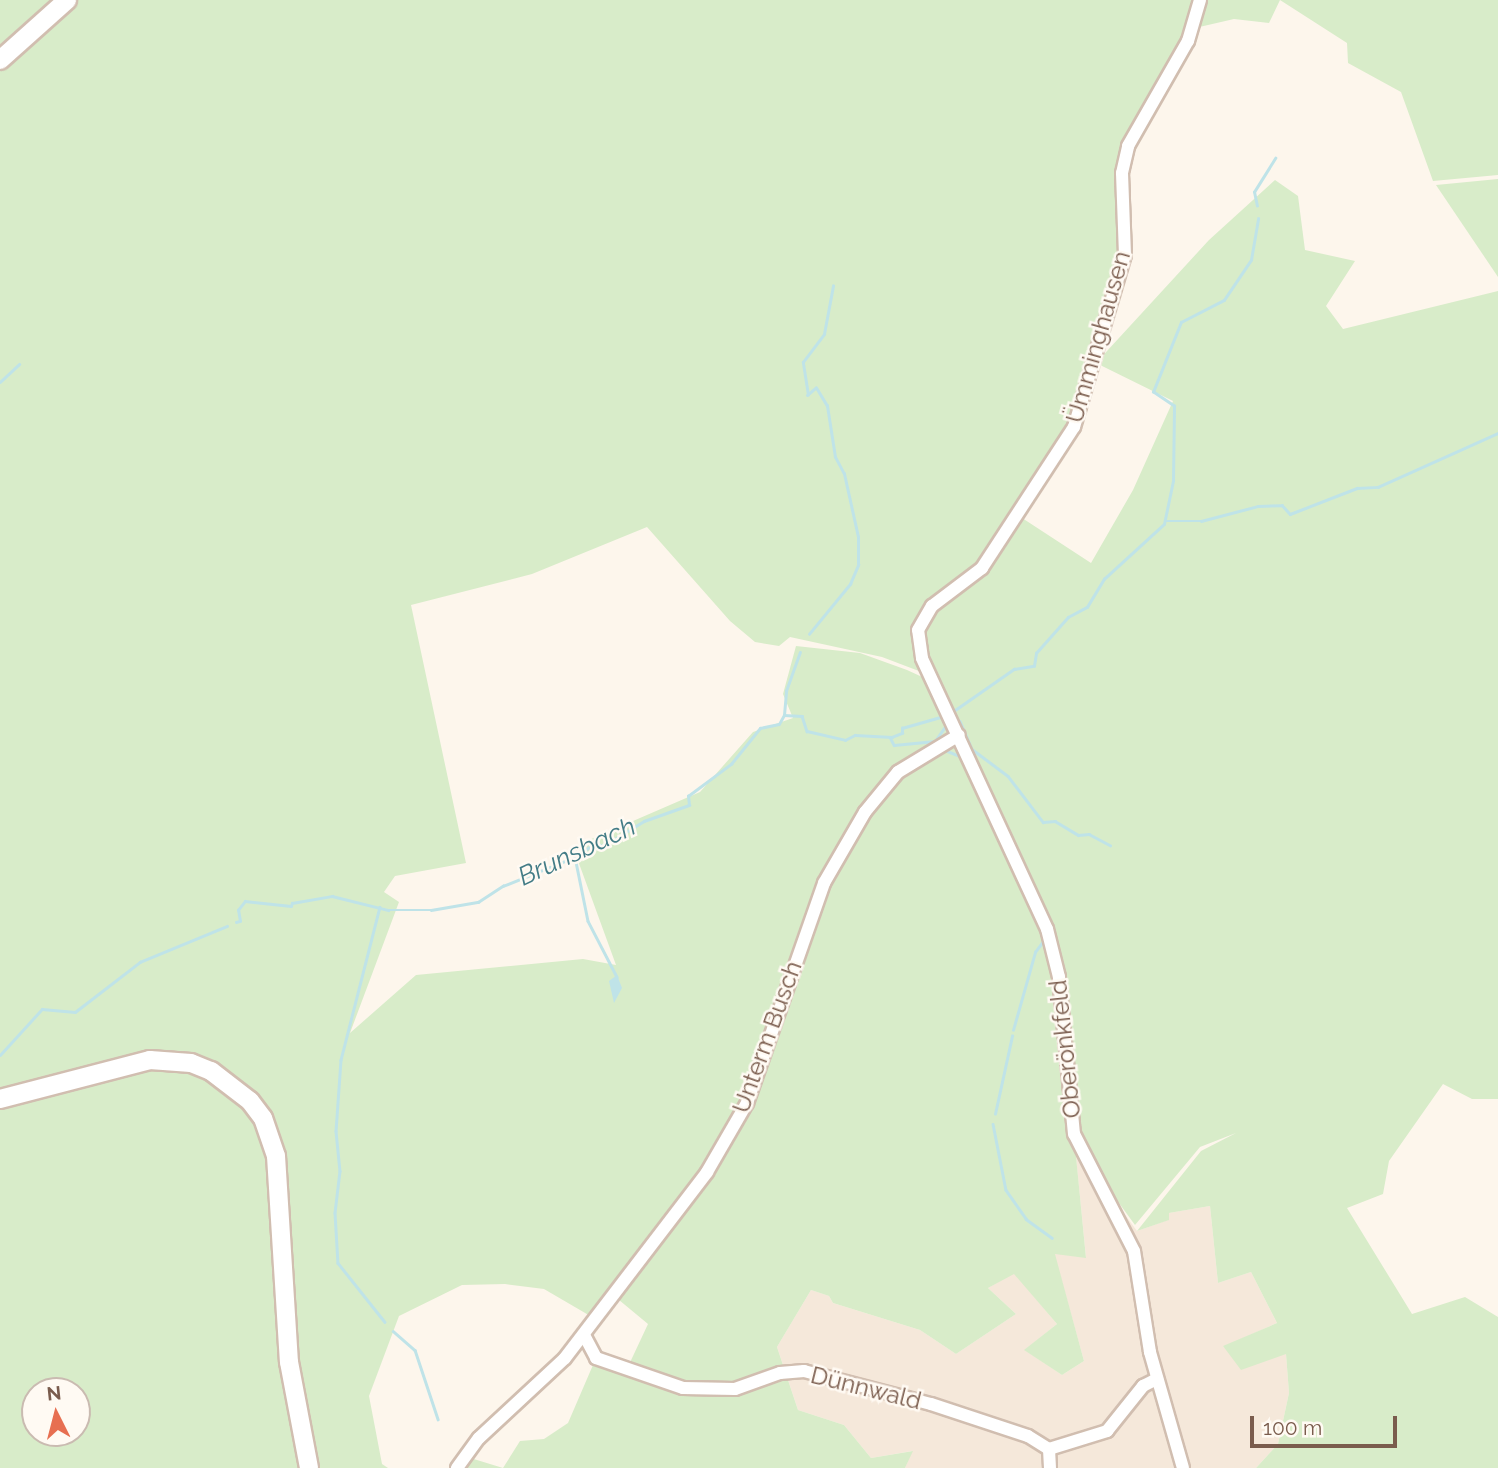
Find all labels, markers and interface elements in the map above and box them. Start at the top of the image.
street label: Ümminghausen [1060,248,1136,426]
water label: Brunsbach [513,811,641,893]
street label: Unterm Busch [726,957,808,1117]
street label: Oberönkfeld [1043,978,1087,1120]
street label: Dünnwald [808,1360,924,1416]
north arrow [21,1377,91,1447]
text: N [46,1381,62,1405]
scale bar [1253,1402,1400,1446]
text: 100 m [1263,1415,1322,1440]

